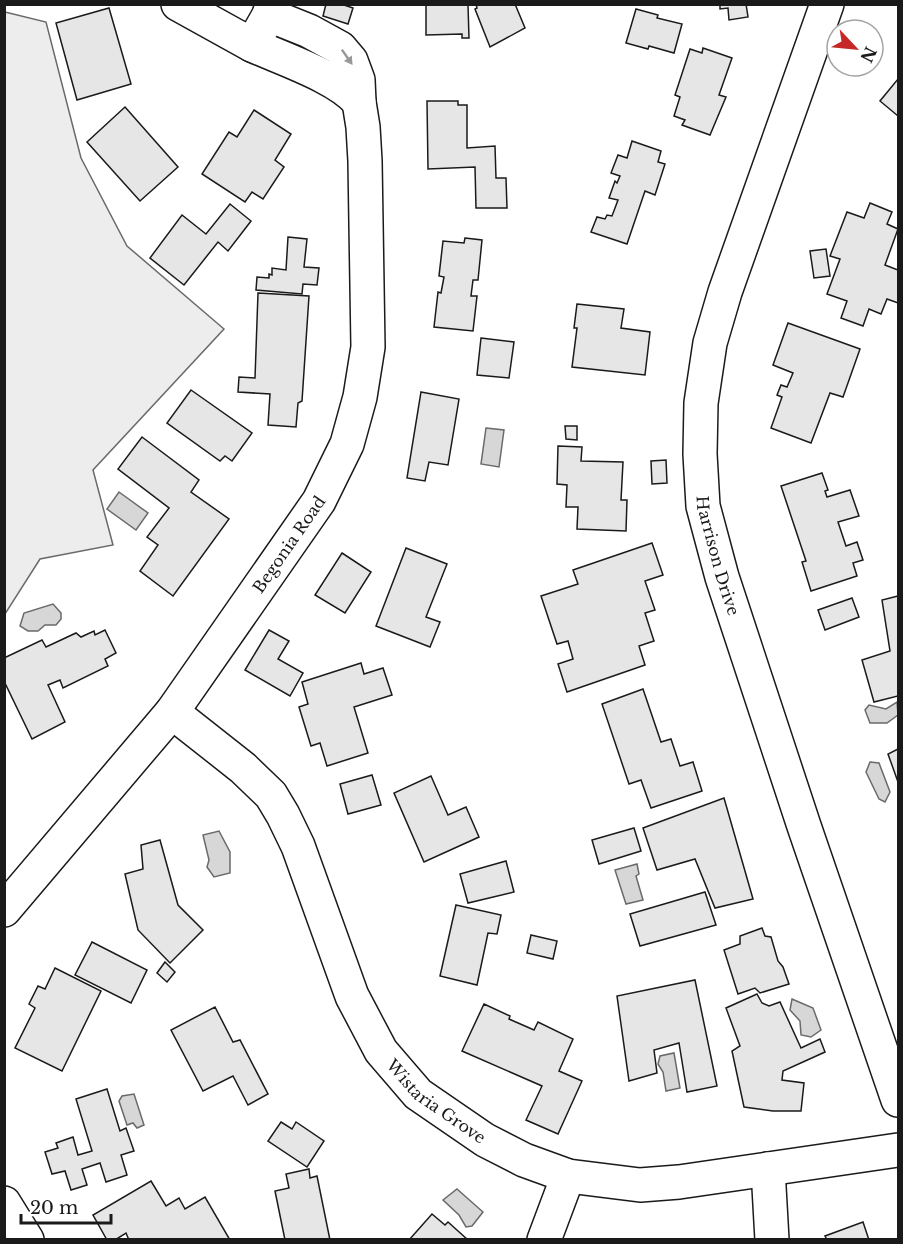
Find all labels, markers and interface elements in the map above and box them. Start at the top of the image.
north arrow [825,18,885,78]
text: N [856,43,881,66]
one-way arrow [341,49,353,65]
street label: Begonia Road [248,492,330,597]
street label: Harrison Drive [692,495,744,618]
street label: Wistaria Grove [382,1054,490,1148]
scale bar [21,1187,111,1225]
text: 20 m [30,1197,78,1219]

